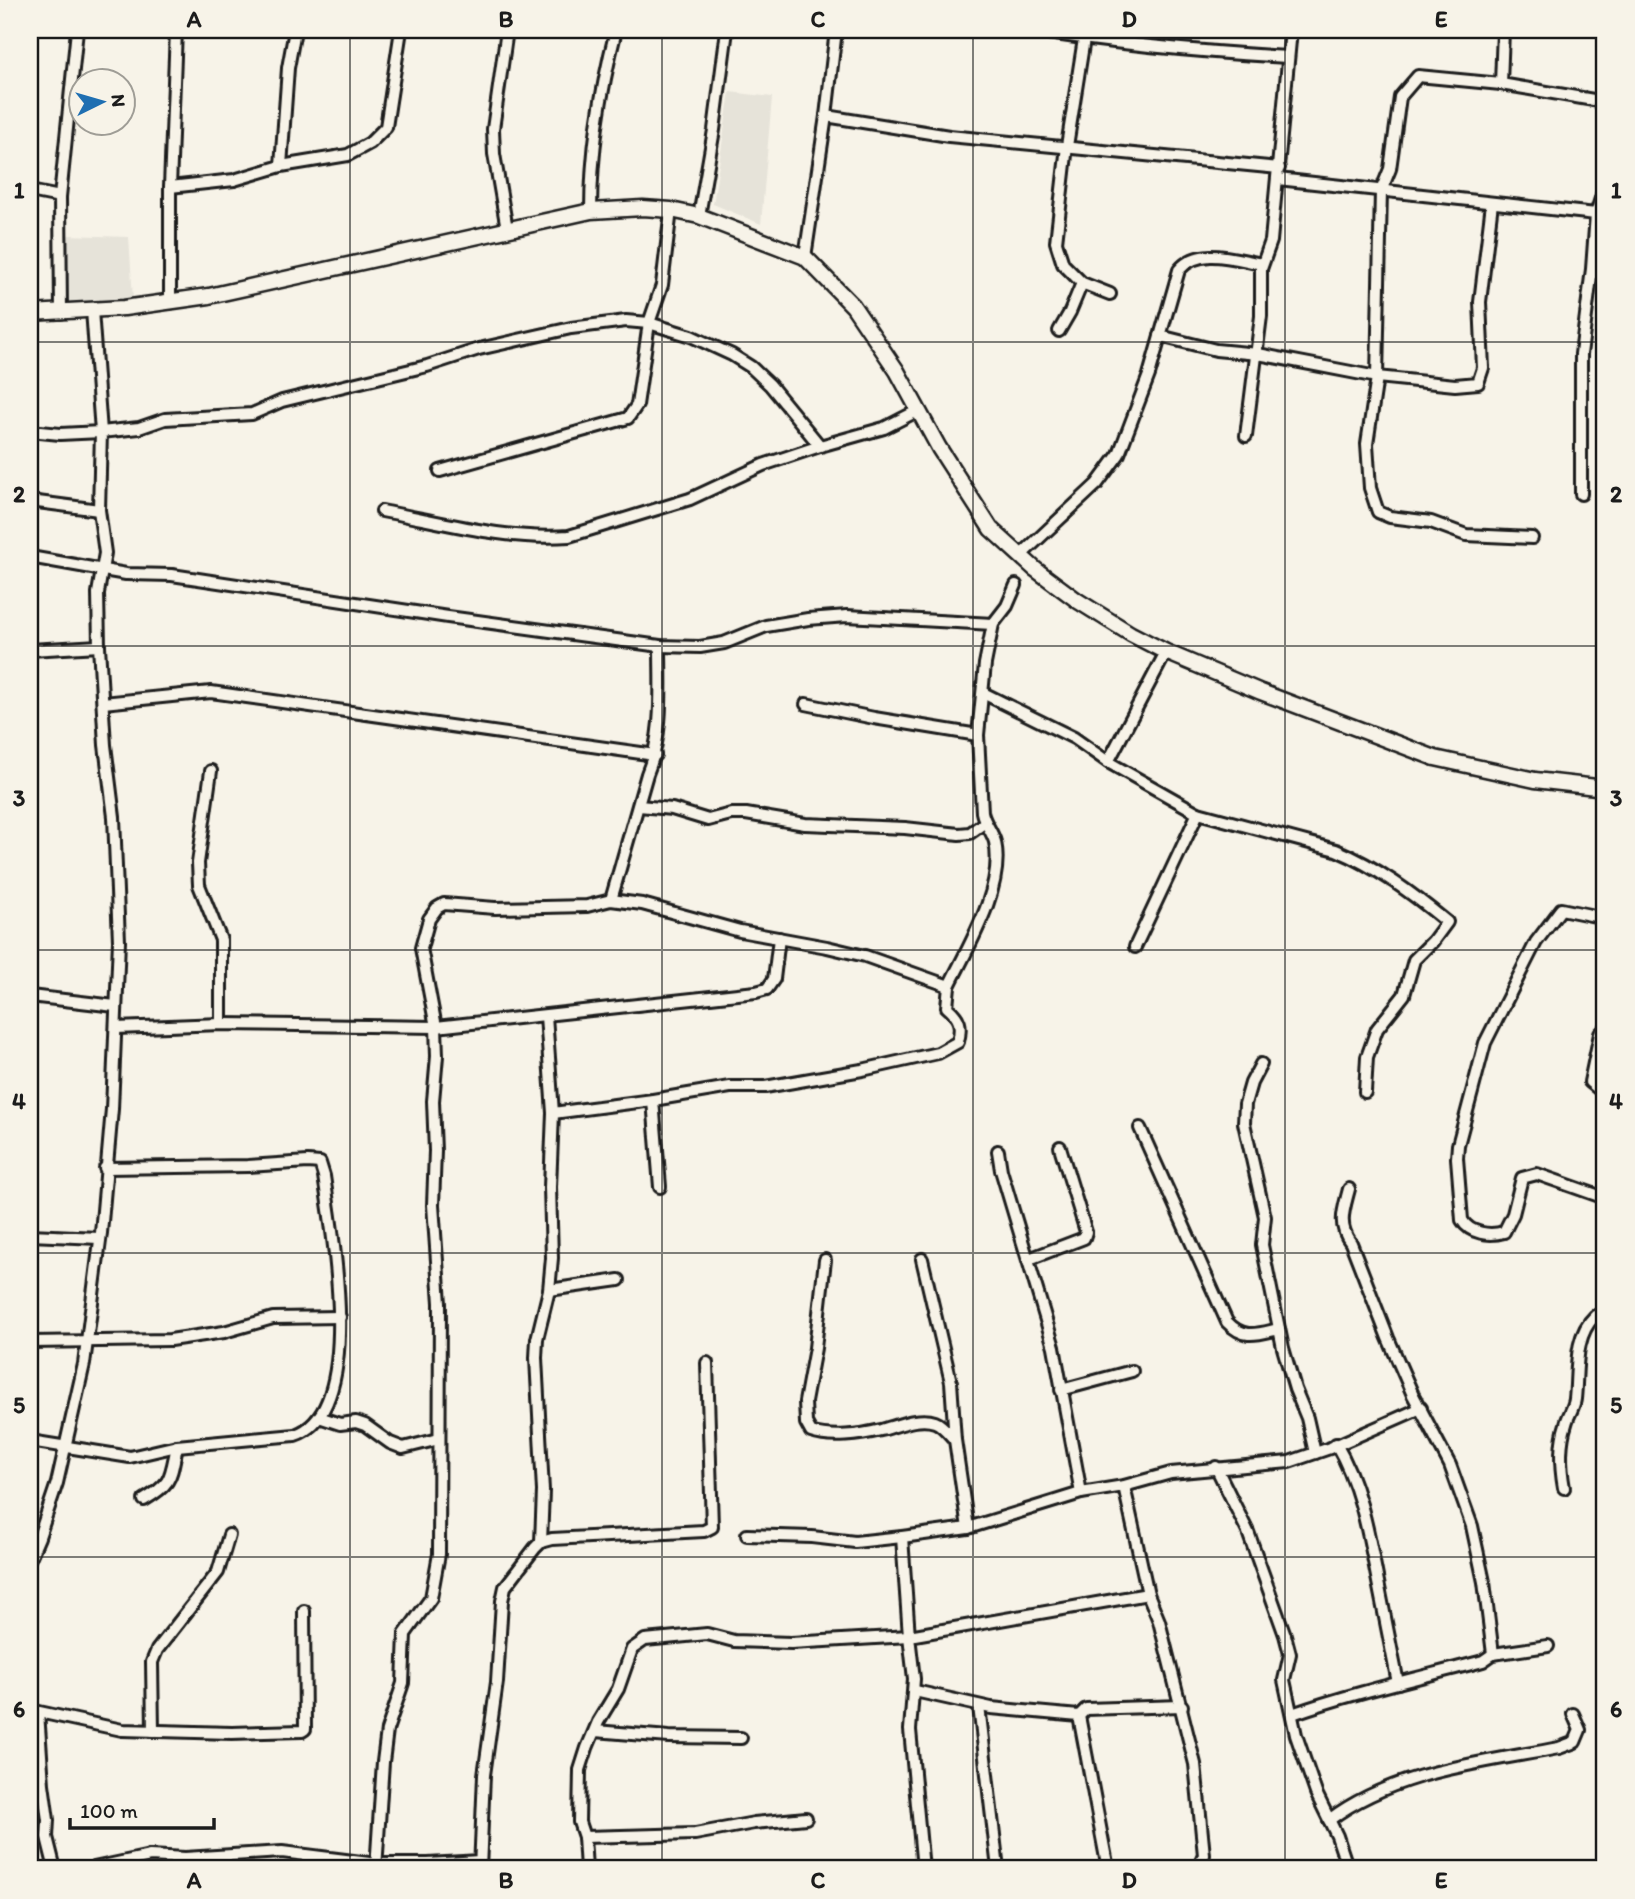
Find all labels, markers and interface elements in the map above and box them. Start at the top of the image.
text: A [186,5,202,33]
text: B [499,5,514,33]
text: C [811,5,826,33]
text: D [1121,5,1137,33]
text: E [1435,5,1448,33]
north arrow [66,66,136,136]
text: N [106,93,130,108]
text: 1 [14,176,25,204]
text: 1 [1611,176,1622,204]
text: 2 [13,480,26,508]
text: 2 [1610,480,1623,508]
text: 3 [13,784,26,812]
text: 3 [1610,784,1623,812]
text: 4 [12,1087,26,1115]
text: 4 [1609,1087,1623,1115]
text: 5 [13,1391,25,1419]
text: 5 [1610,1391,1622,1419]
text: 6 [13,1695,25,1723]
text: 6 [1610,1695,1622,1723]
scale bar [70,1787,214,1831]
text: 100 m [80,1798,138,1823]
text: A [186,1866,202,1894]
text: B [499,1866,514,1894]
text: C [811,1866,826,1894]
text: D [1121,1866,1137,1894]
text: E [1435,1866,1448,1894]

